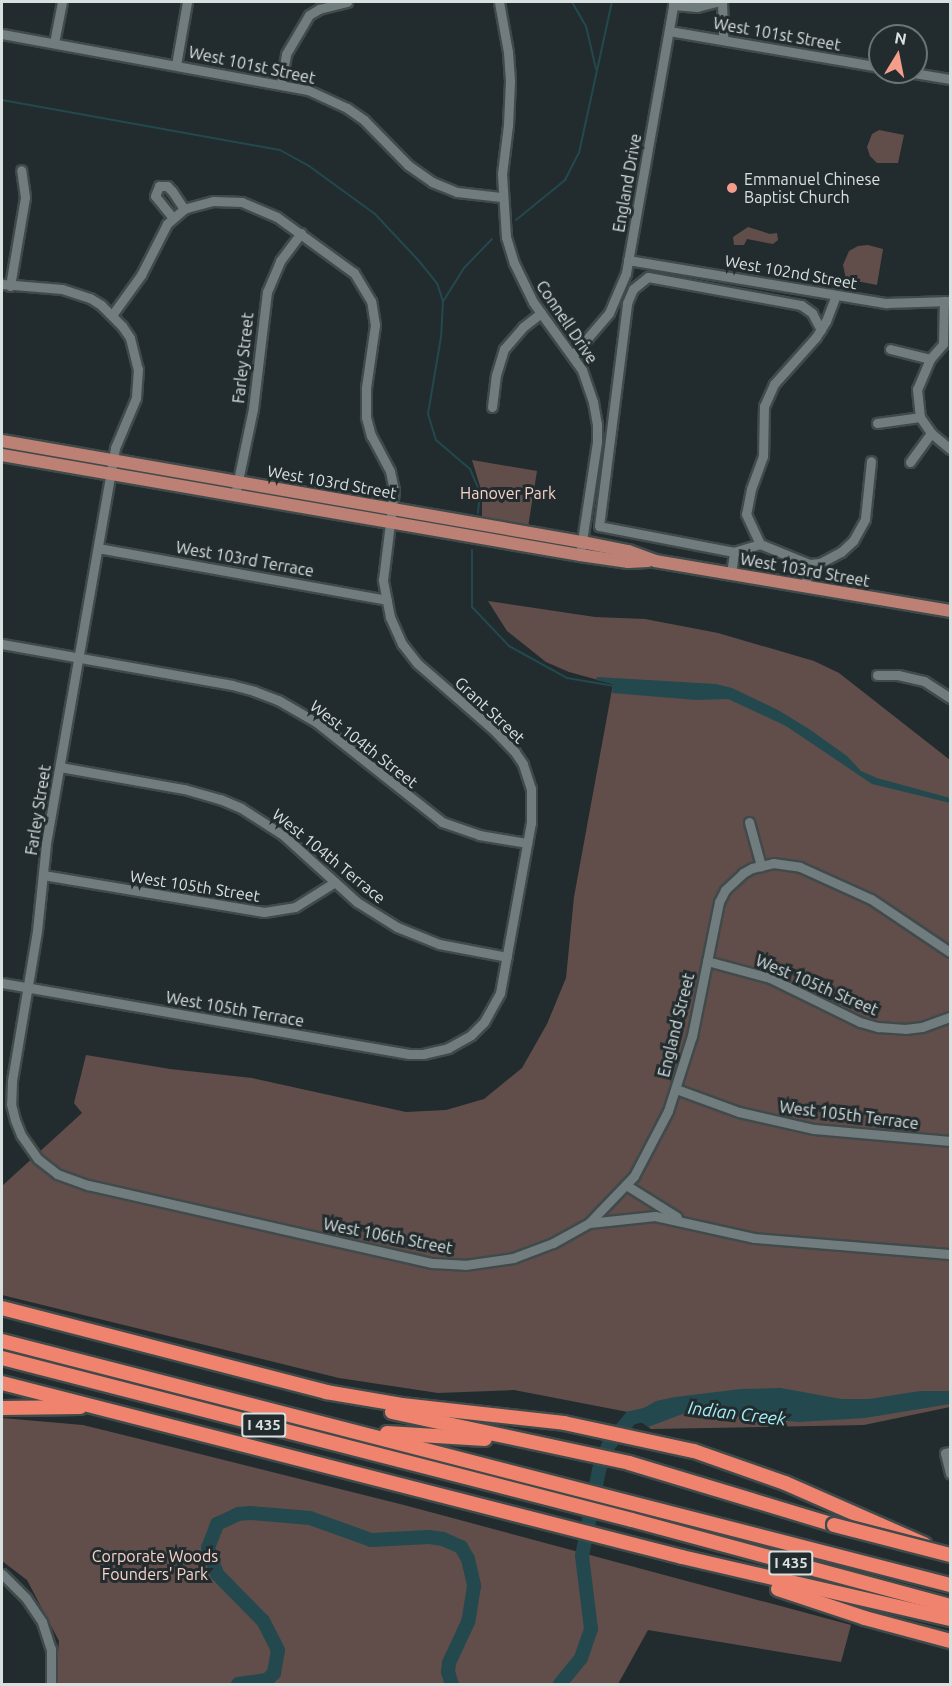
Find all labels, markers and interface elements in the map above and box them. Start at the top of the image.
street label: West 101st Street [712,13,842,55]
north arrow [868,24,928,84]
text: N [893,28,908,48]
street label: West 101st Street [187,42,317,88]
street label: England Drive [609,132,645,234]
place label: Emmanuel Chinese Baptist Church [744,169,880,207]
marker: Emmanuel Chinese Baptist Church [725,181,739,195]
street label: West 102nd Street [723,251,859,293]
street label: Connell Drive [532,277,602,367]
street label: Farley Street [229,312,257,404]
street label: West 103rd Street [266,461,398,503]
park label: Hanover Park [460,483,556,503]
street label: West 103rd Terrace [174,537,316,581]
street label: West 103rd Street [739,549,871,591]
street label: Grant Street [451,673,529,747]
street label: West 104th Street [306,696,422,792]
street label: Farley Street [21,763,55,857]
street label: West 104th Terrace [269,804,389,908]
street label: West 105th Street [129,866,261,906]
street label: West 105th Street [753,951,881,1019]
street label: England Street [654,971,698,1079]
street label: West 105th Terrace [164,987,306,1031]
street label: West 105th Terrace [778,1097,920,1133]
street label: West 106th Street [322,1214,454,1258]
water label: Indian Creek [687,1396,787,1430]
road number: I 435 [240,1413,288,1437]
park label: Corporate Woods Founders' Park [92,1546,218,1584]
road number: I 435 [767,1551,815,1575]

